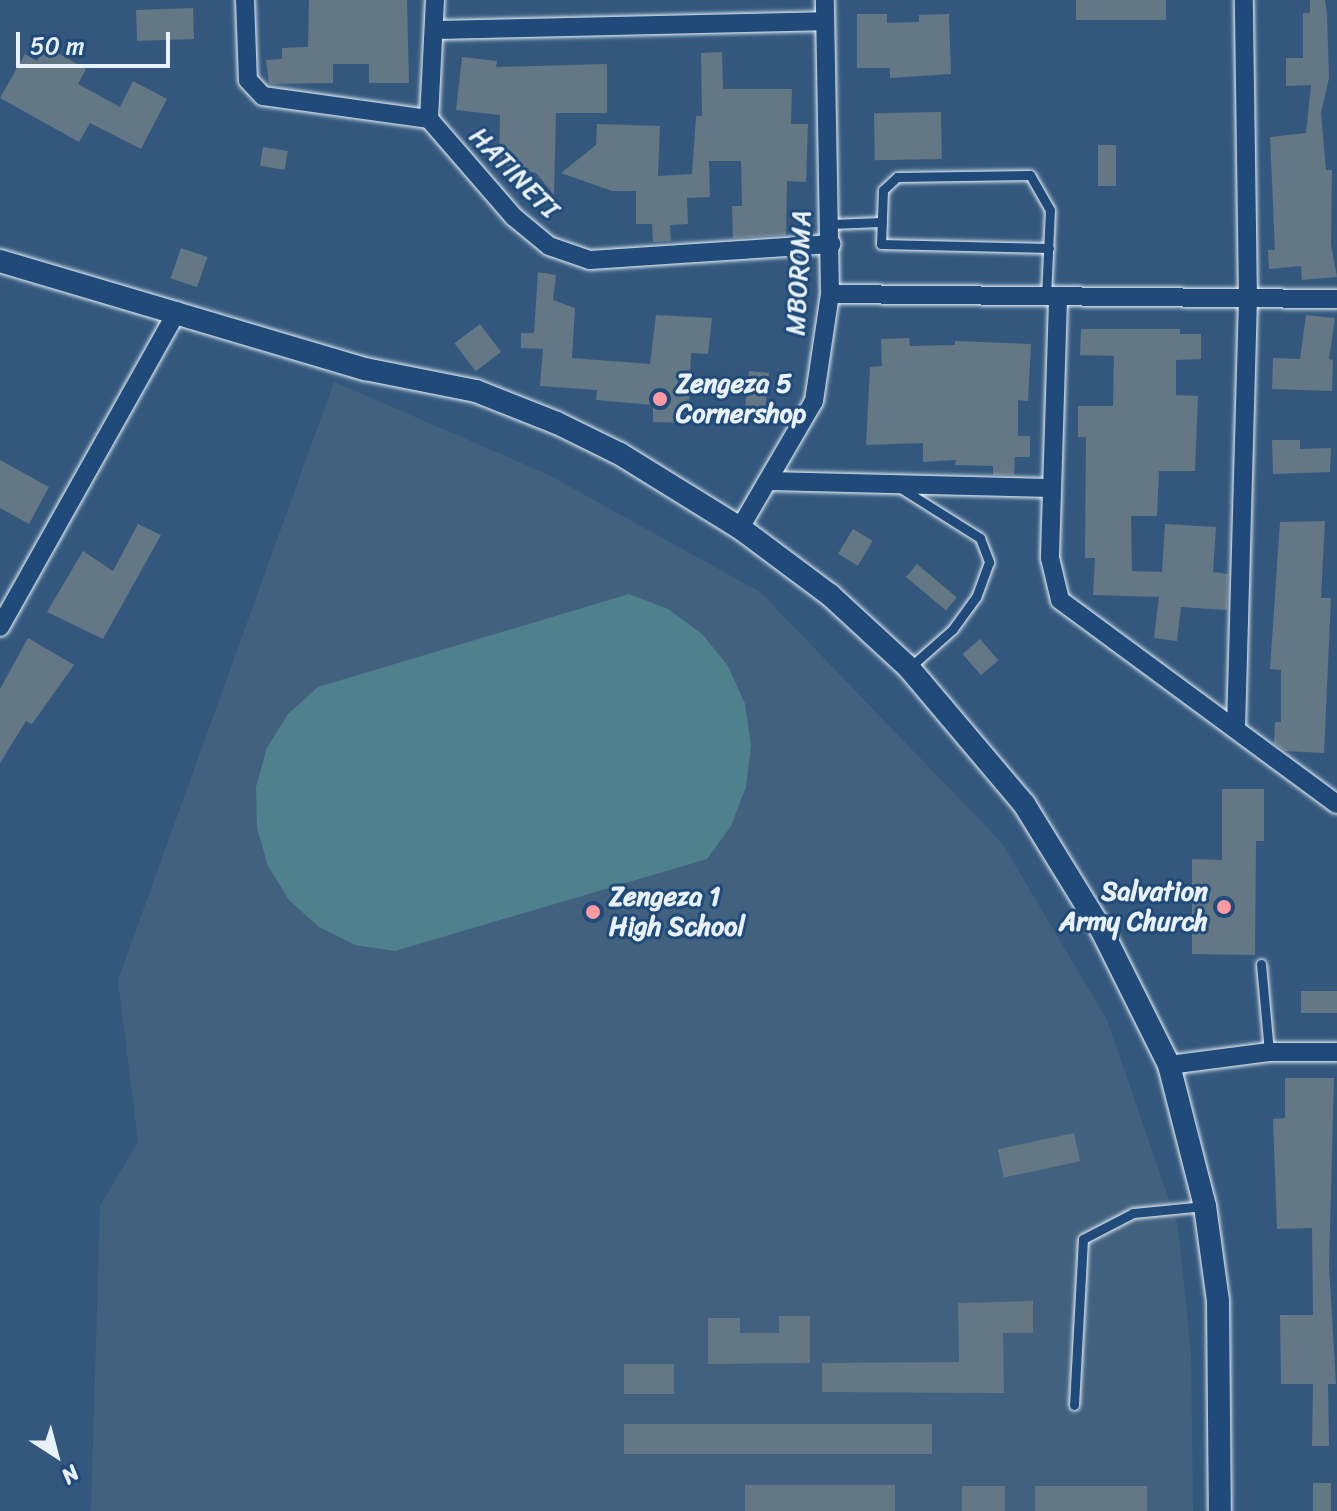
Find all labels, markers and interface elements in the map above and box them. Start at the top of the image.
scale bar [20,16,174,66]
text: 50 m [30,25,85,67]
street label: HATINETI [463,121,565,225]
street label: MBOROMA [780,210,818,336]
place label: Zengeza 5 Cornershop [676,368,806,430]
marker: Zengeza 5 Cornershop [651,390,669,408]
place label: Salvation Army Church [1059,876,1208,938]
place label: Zengeza 1 High School [609,881,745,942]
marker: Salvation Army Church [1215,898,1233,916]
marker: Zengeza 1 High School [584,903,602,921]
north arrow [16,1415,96,1495]
text: N [53,1455,88,1495]

